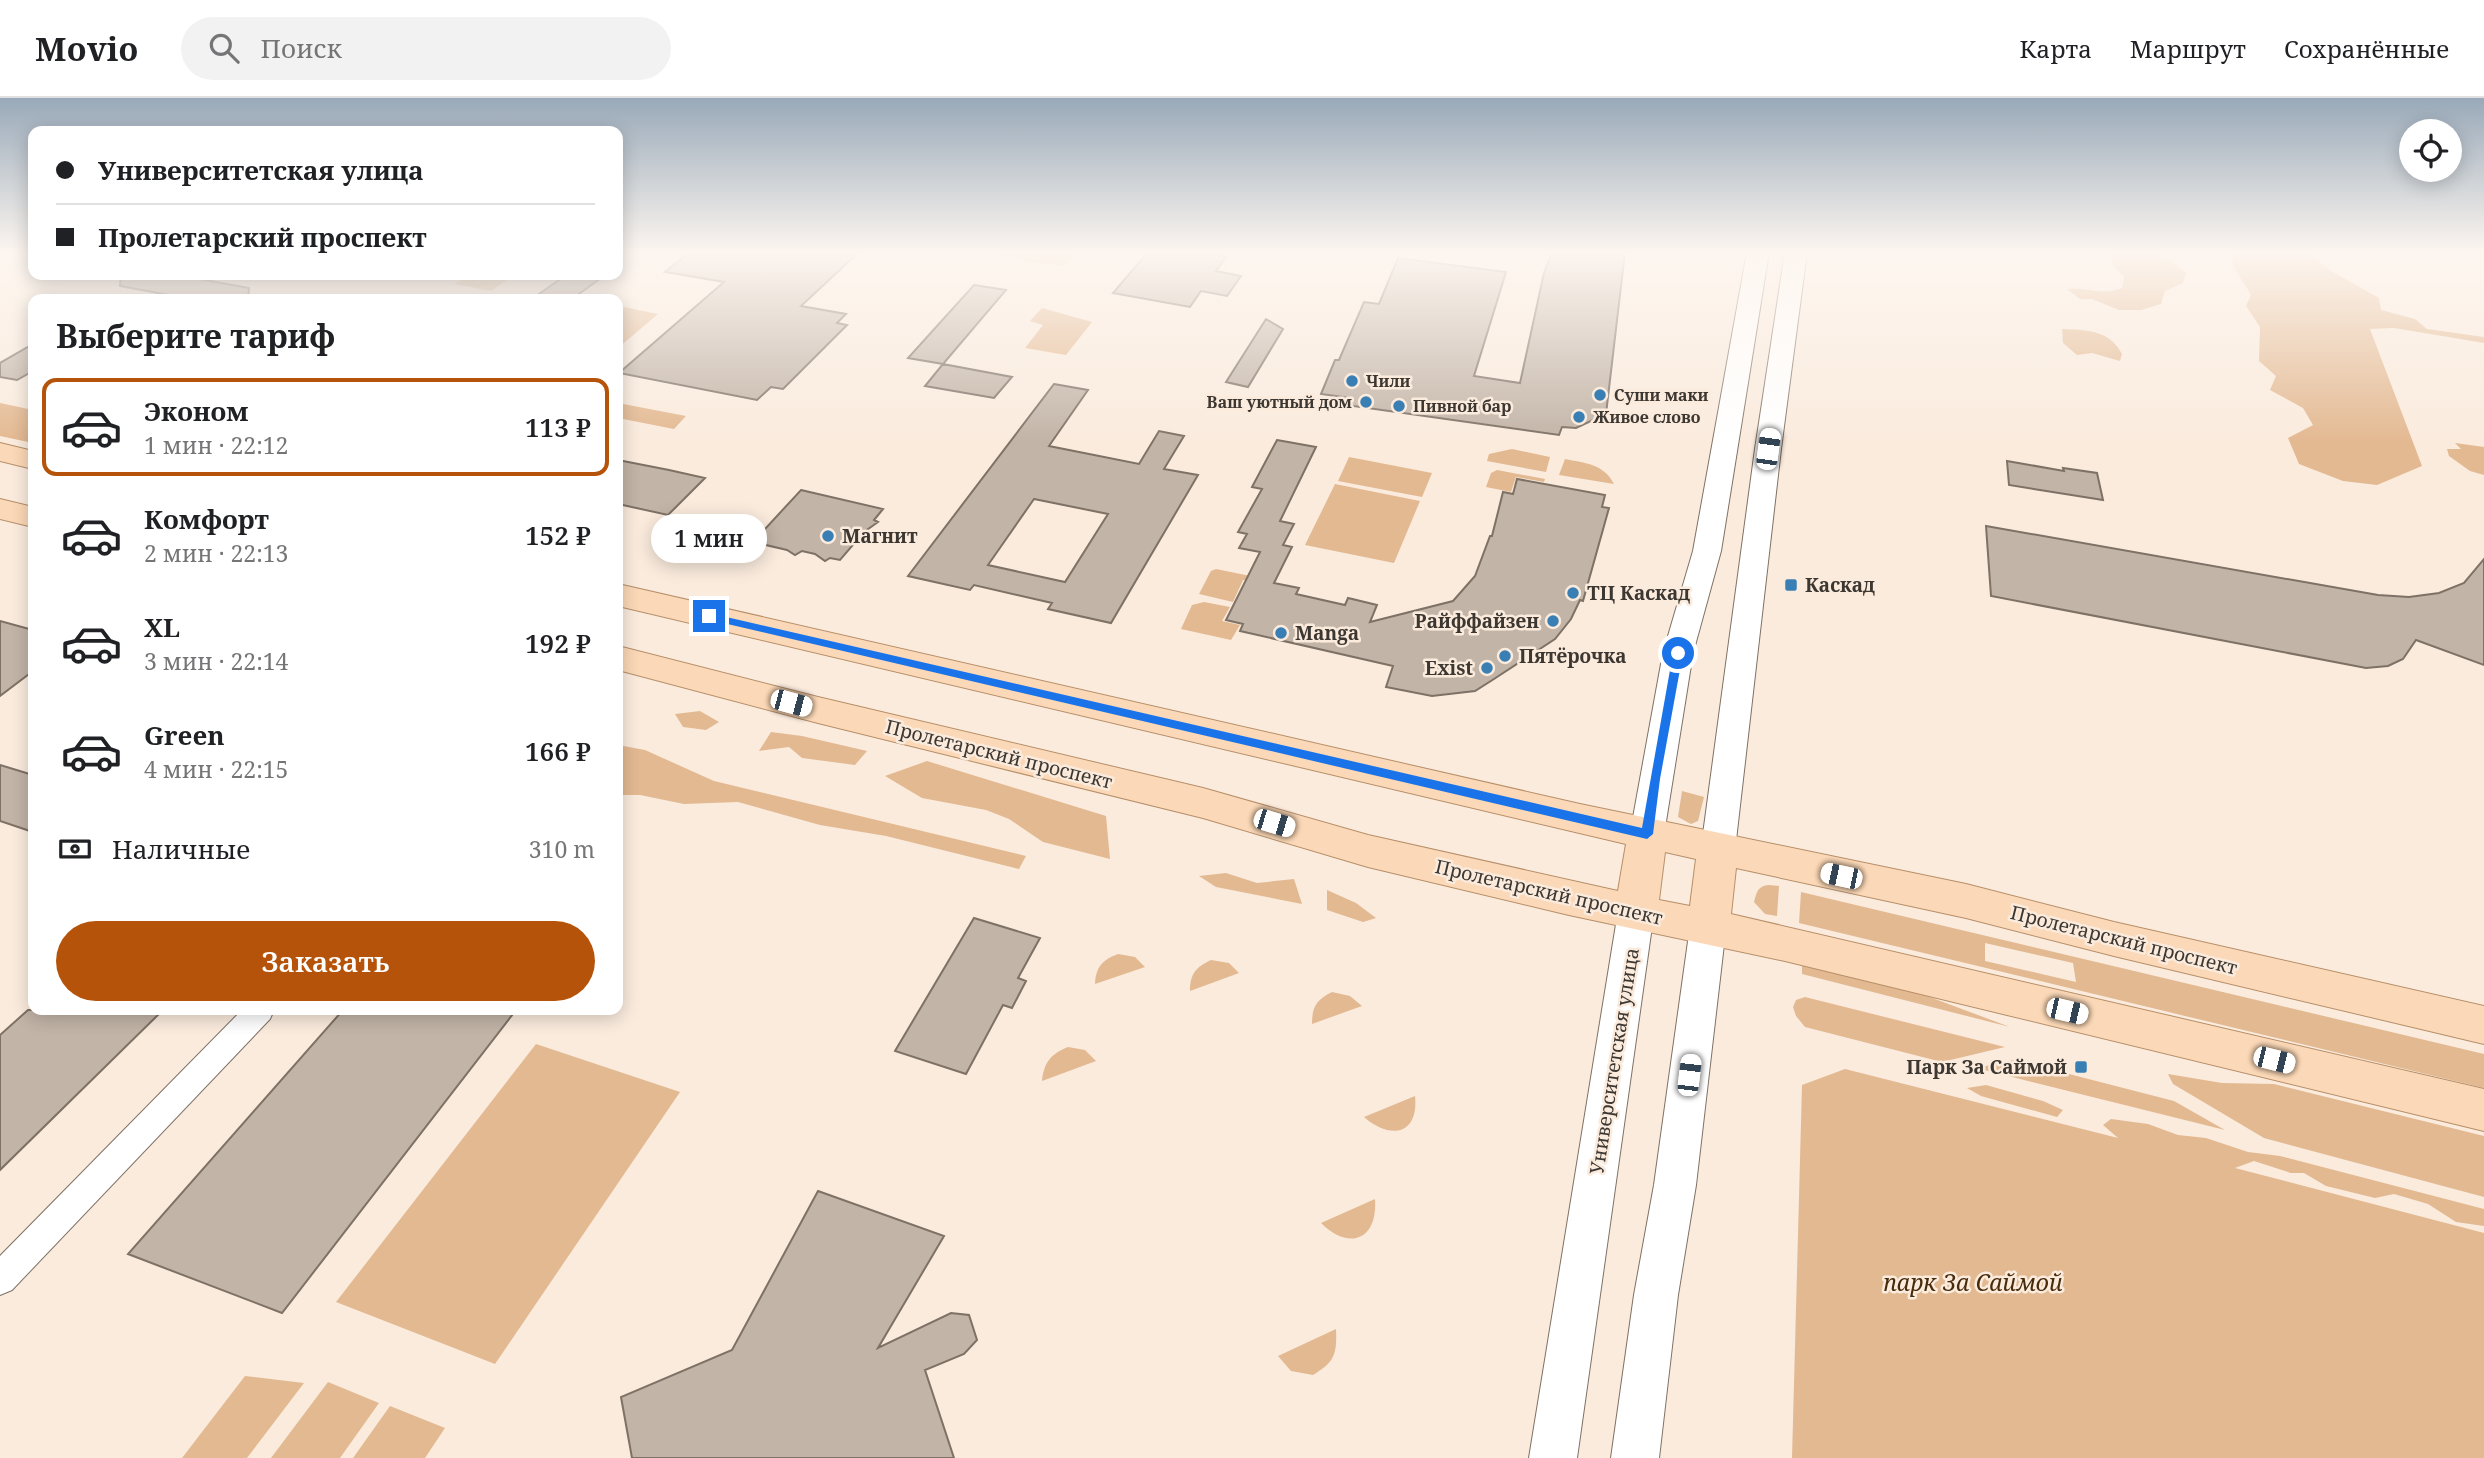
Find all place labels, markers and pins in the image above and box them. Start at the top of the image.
place label: Чили [1366,370,1410,392]
marker: Чили [1344,373,1360,389]
place label: Суши маки [1614,384,1708,406]
marker: Суши маки [1592,387,1608,403]
place label: Ваш уютный дом [1207,391,1352,413]
marker: Ваш уютный дом [1358,394,1374,410]
place label: Пивной бар [1413,395,1511,417]
marker: Пивной бар [1391,398,1407,414]
place label: Живое слово [1593,406,1701,428]
marker: Живое слово [1571,409,1587,425]
place label: Магнит [842,523,918,549]
marker: Магнит [820,528,836,544]
place label: Каскад [1805,572,1875,598]
marker: Каскад [1783,577,1799,593]
place label: ТЦ Каскад [1587,580,1690,606]
marker: ТЦ Каскад [1565,585,1581,601]
place label: Райффайзен [1415,608,1539,634]
marker: Райффайзен [1545,613,1561,629]
place label: Manga [1295,620,1359,646]
marker: Manga [1273,625,1289,641]
place label: Пятёрочка [1519,643,1627,669]
marker: Пятёрочка [1497,648,1513,664]
place label: Exist [1425,655,1473,681]
marker: Exist [1479,660,1495,676]
place label: Парк За Саймой [1906,1054,2067,1080]
marker: Парк За Саймой [2073,1059,2089,1075]

